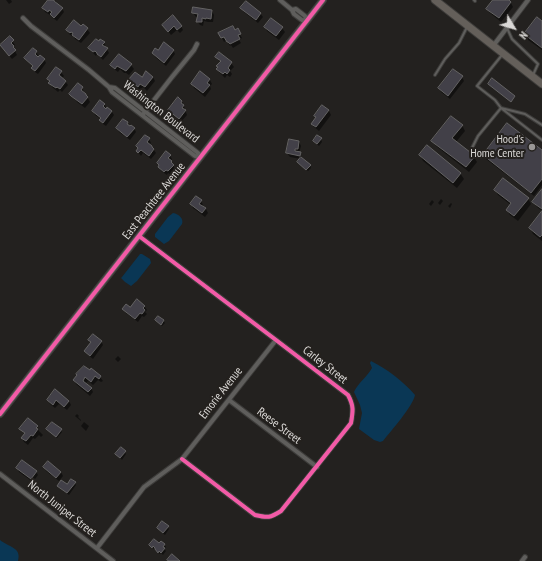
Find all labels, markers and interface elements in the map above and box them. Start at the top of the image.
north arrow [494,8,534,48]
text: N [516,29,531,42]
street label: Washington Boulevard [120,78,202,146]
place label: Hood's Home Center [470,133,524,161]
marker: Hood's Home Center [527,142,537,152]
street label: East Peachtree Avenue [120,160,188,242]
street label: Carley Street [300,343,350,387]
street label: Emorie Avenue [196,364,246,422]
street label: Reese Street [254,405,304,447]
street label: North Juniper Street [25,478,99,540]

